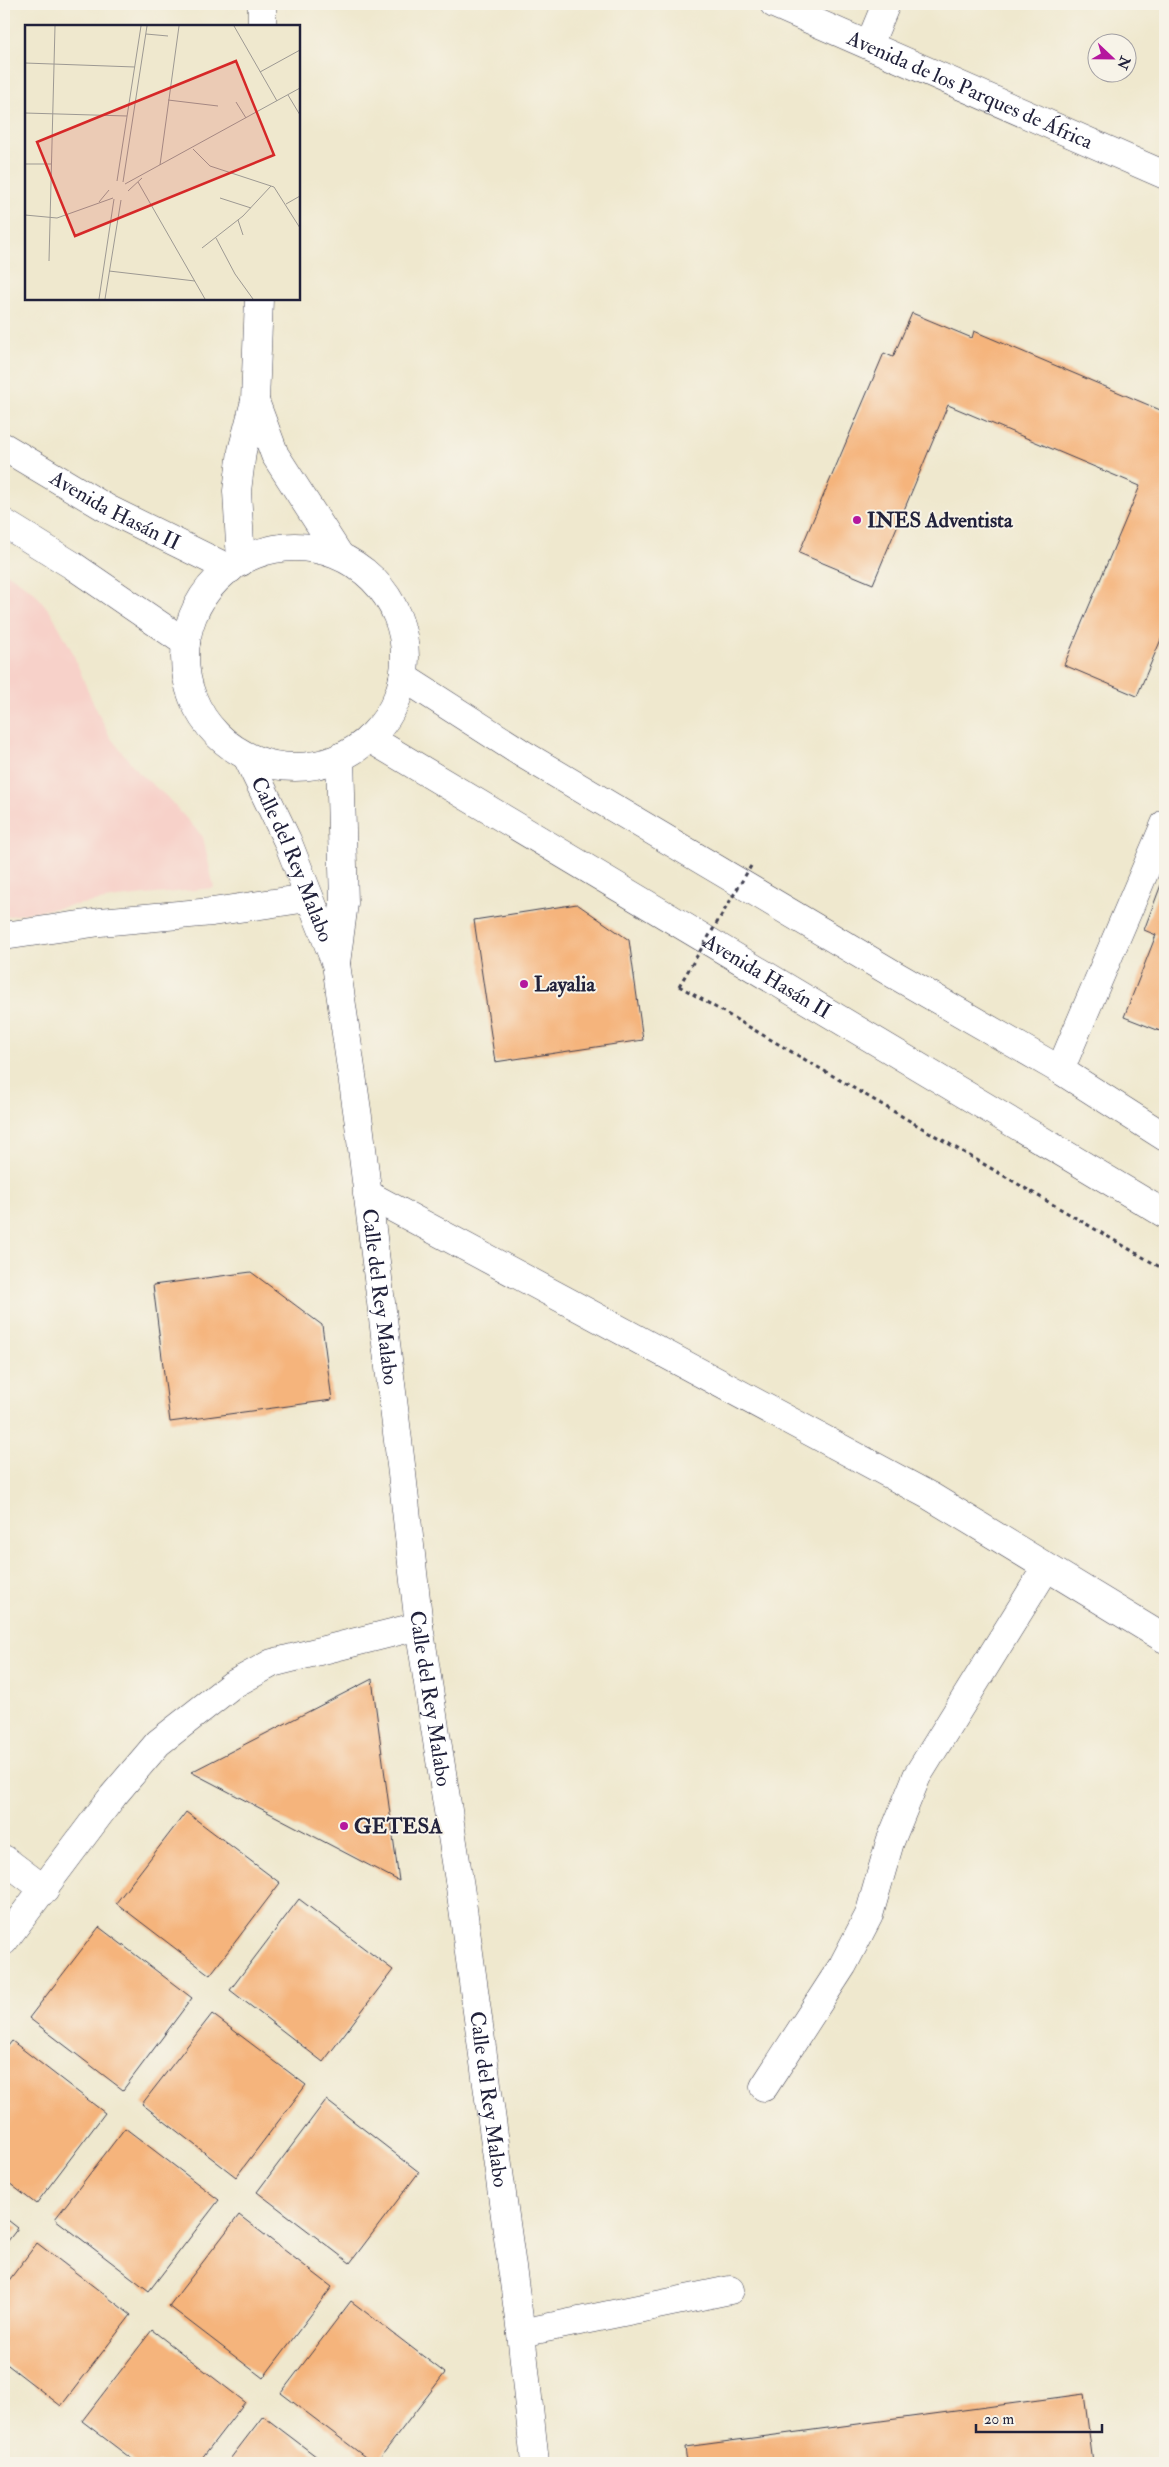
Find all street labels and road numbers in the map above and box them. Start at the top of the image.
street label: Avenida de los Parques de África [842,24,1097,155]
street label: Avenida Hasán II [44,464,185,556]
street label: Calle del Rey Malabo [245,772,339,946]
street label: Avenida Hasán II [698,927,836,1025]
street label: Calle del Rey Malabo [356,1207,405,1386]
street label: Calle del Rey Malabo [404,1609,457,1788]
street label: Calle del Rey Malabo [464,2009,514,2189]

